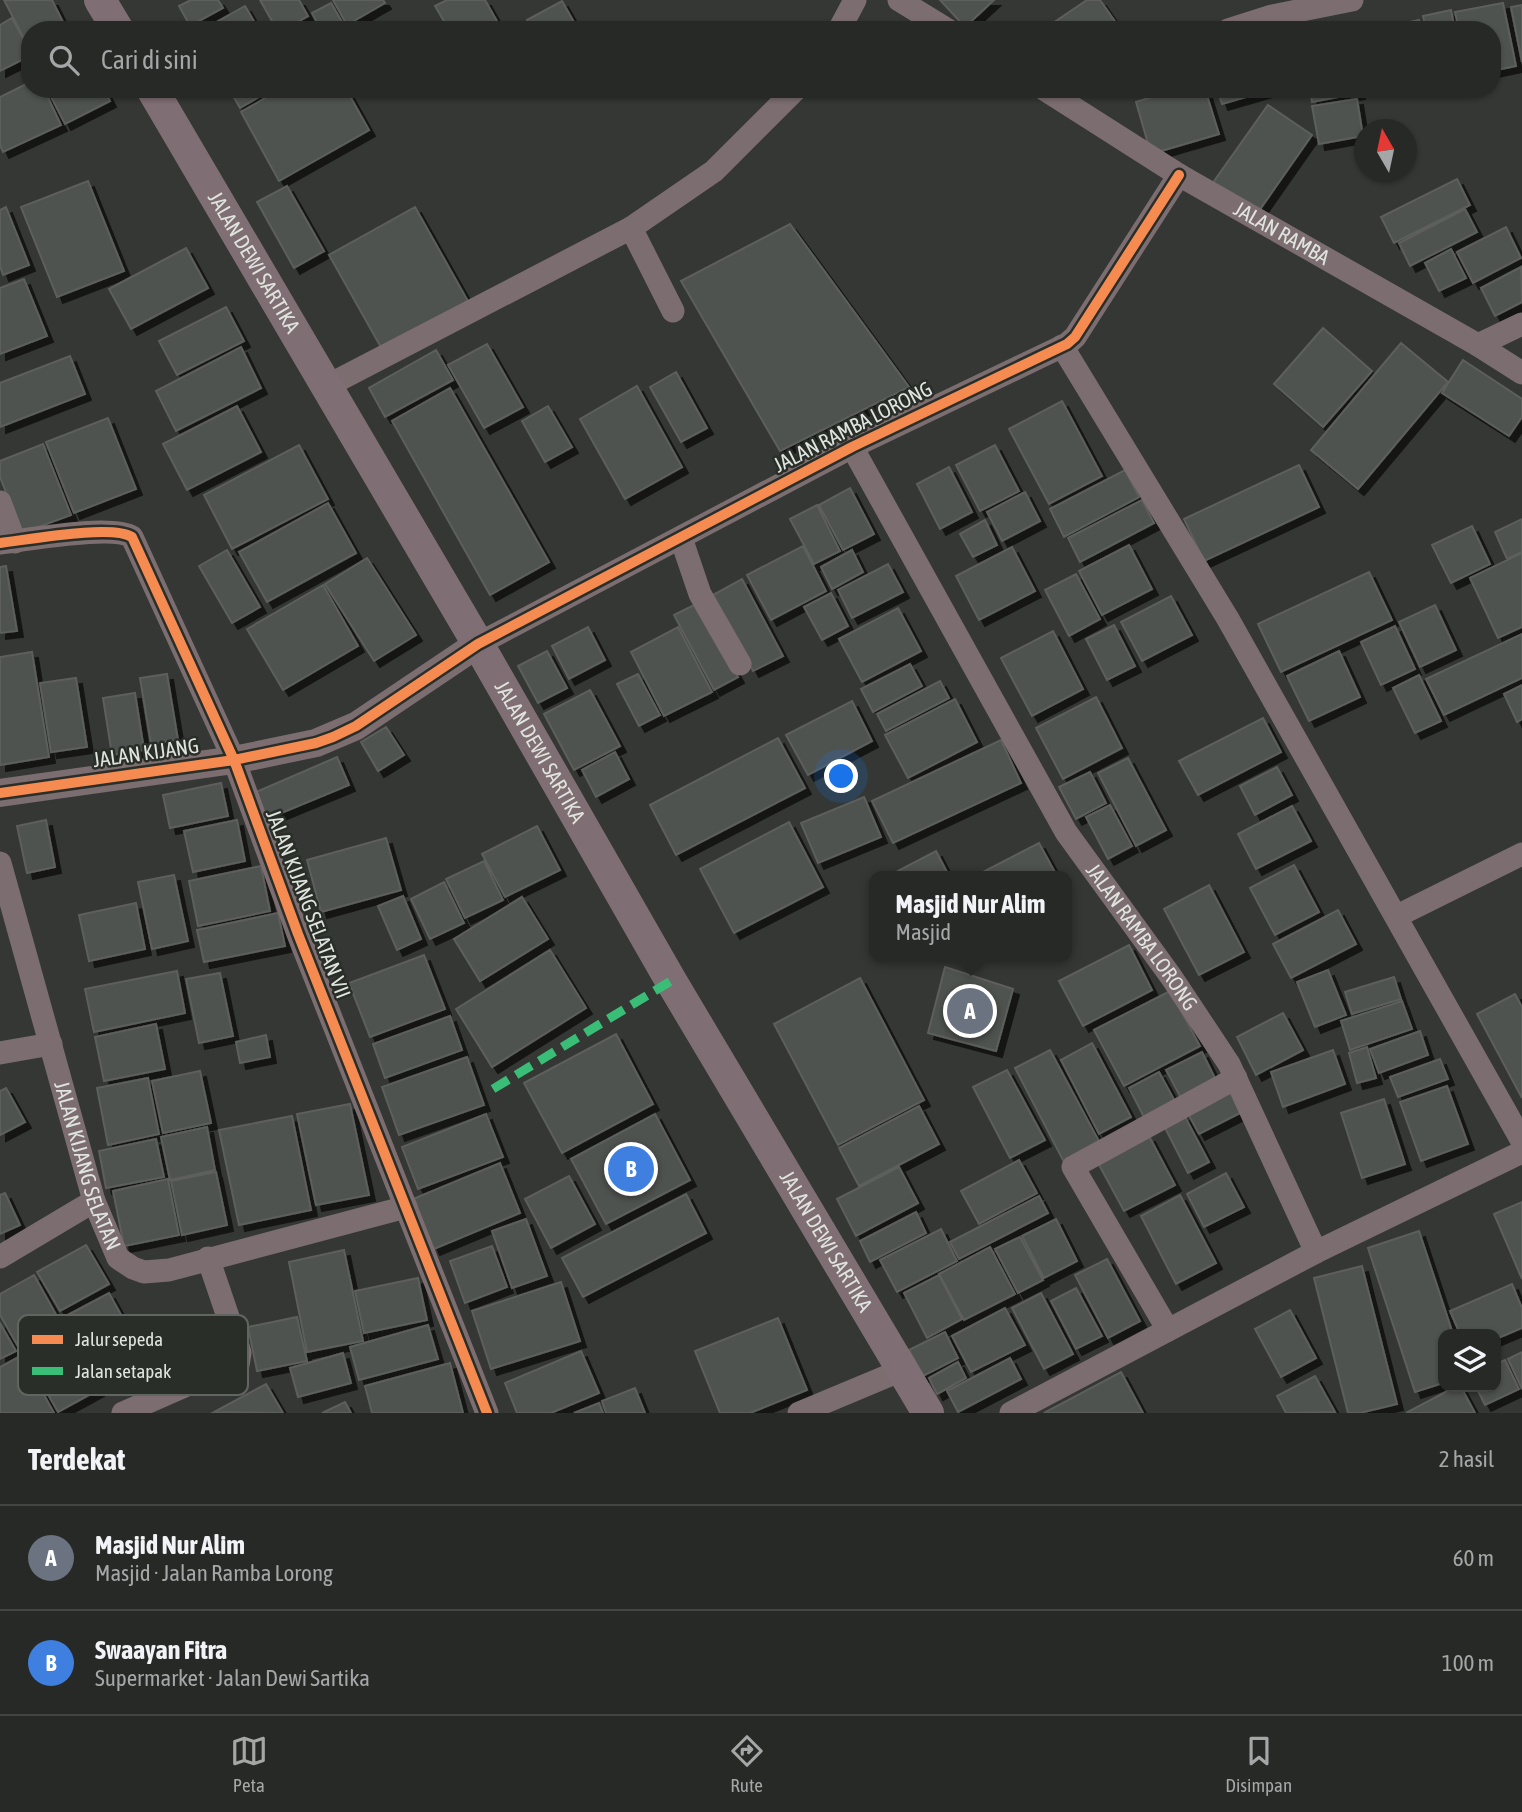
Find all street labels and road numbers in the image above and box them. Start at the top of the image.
street label: JALAN DEWI SARTIKA [204,187,306,337]
street label: JALAN RAMBA [1230,196,1335,269]
street label: JALAN RAMBA LORONG [769,376,936,476]
street label: JALAN DEWI SARTIKA [491,676,591,827]
street label: JALAN KIJANG [91,733,200,771]
street label: JALAN KIJANG SELATAN VII [262,806,356,1001]
street label: JALAN RAMBA LORONG [1082,858,1203,1015]
street label: JALAN KIJANG SELATAN [50,1078,126,1253]
street label: JALAN DEWI SARTIKA [776,1166,878,1316]

